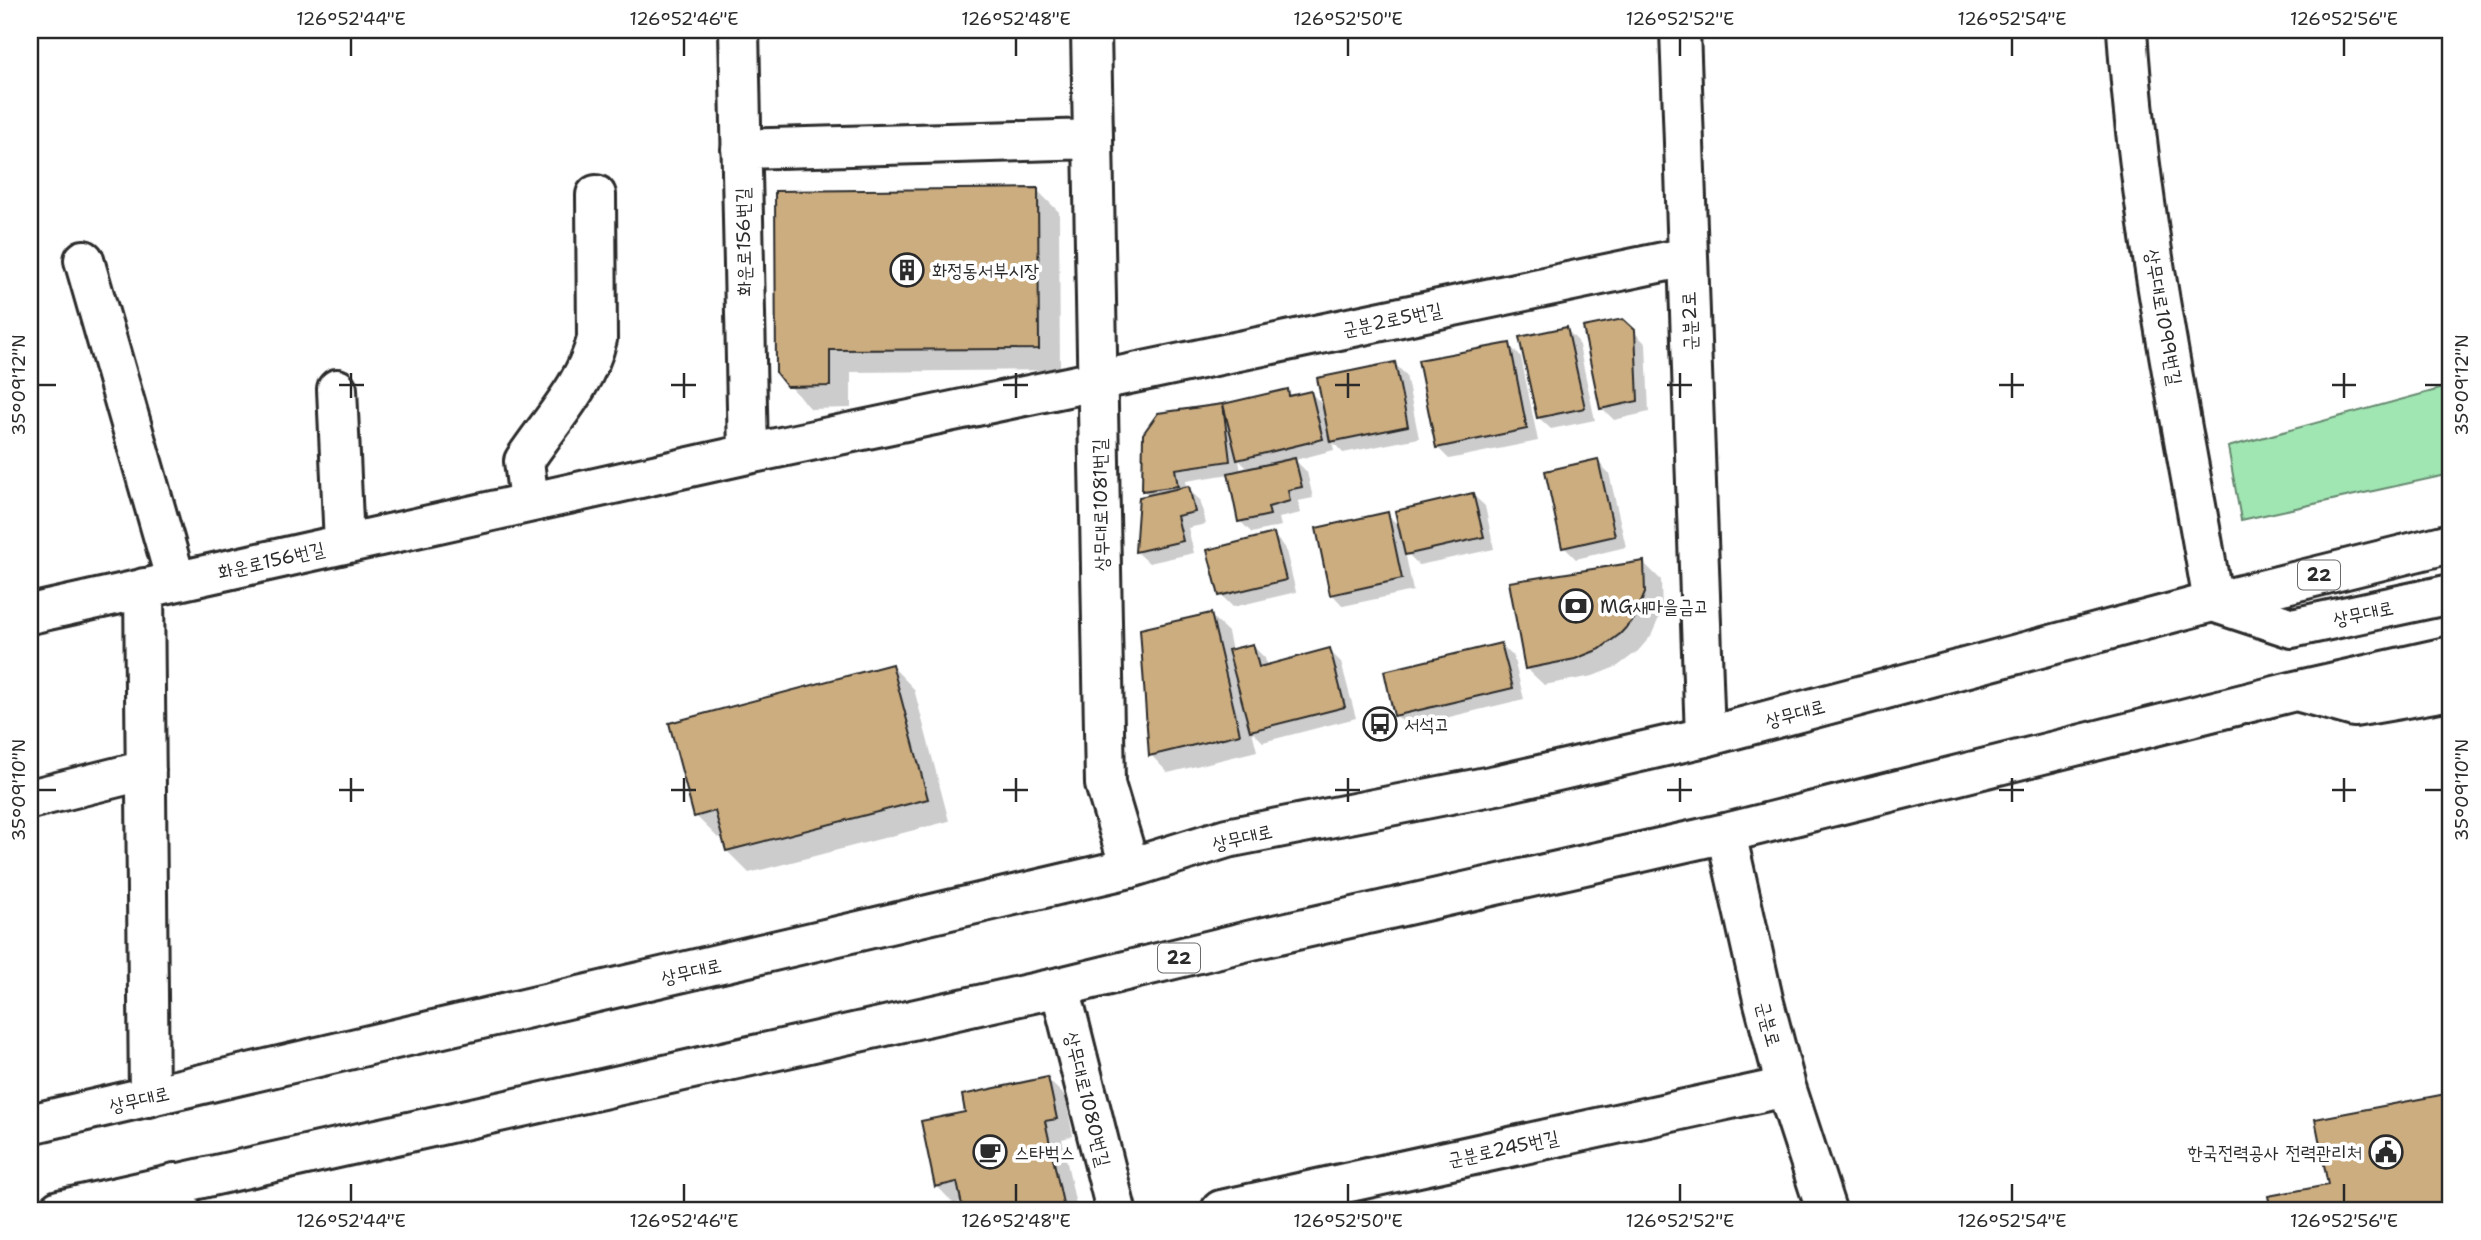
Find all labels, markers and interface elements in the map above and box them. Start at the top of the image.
text: 126°52'44"E [296,7,406,31]
text: 126°52'46"E [630,7,738,31]
text: 126°52'48"E [961,7,1071,31]
text: 126°52'50"E [1293,7,1403,31]
text: 126°52'52"E [1626,7,1734,31]
text: 126°52'54"E [1958,7,2066,31]
text: 126°52'56"E [2290,7,2398,31]
street label: 화운로156번길 [730,187,757,297]
street label: 상무대로1099번길 [2139,247,2188,387]
building icon: 화정동서부시장 [888,251,926,289]
place label: 화정동서부시장 [932,258,1039,283]
street label: 군분2로 [1676,291,1703,351]
street label: 군분2로5번길 [1340,297,1444,342]
text: 35°09'12"N [7,334,31,436]
text: 35°09'12"N [2450,334,2474,436]
street label: 상무대로1081번길 [1087,438,1114,572]
street label: 화운로156번길 [215,536,327,585]
road number: 22 [2298,560,2340,590]
bank icon: MG새마을금고 [1557,587,1595,625]
place label: MG새마을금고 [1600,594,1709,619]
street label: 상무대로 [2331,595,2396,632]
street label: 상무대로 [1762,693,1828,733]
bus stop icon: 서석고 [1361,705,1399,743]
place label: 서석고 [1404,712,1450,737]
text: 35°09'10"N [7,739,31,841]
text: 35°09'10"N [2450,739,2474,841]
street label: 상무대로 [1210,818,1275,857]
road number: 22 [1158,944,1200,973]
street label: 상무대로 [659,952,724,991]
street label: 군분로 [1751,999,1787,1050]
street label: 상무대로1080번길 [1059,1029,1116,1169]
street label: 상무대로 [107,1080,172,1119]
street label: 군분로245번길 [1445,1125,1561,1172]
cafe icon: 스타벅스 [971,1133,1009,1171]
public building icon: 한국전력공사 전력관리처 [2367,1133,2405,1171]
place label: 스타벅스 [1014,1140,1075,1165]
place label: 한국전력공사 전력관리처 [2187,1140,2362,1165]
text: 126°52'44"E [296,1209,406,1233]
text: 126°52'46"E [630,1209,738,1233]
text: 126°52'48"E [961,1209,1071,1233]
text: 126°52'50"E [1293,1209,1403,1233]
text: 126°52'52"E [1626,1209,1734,1233]
text: 126°52'54"E [1958,1209,2066,1233]
text: 126°52'56"E [2290,1209,2398,1233]

